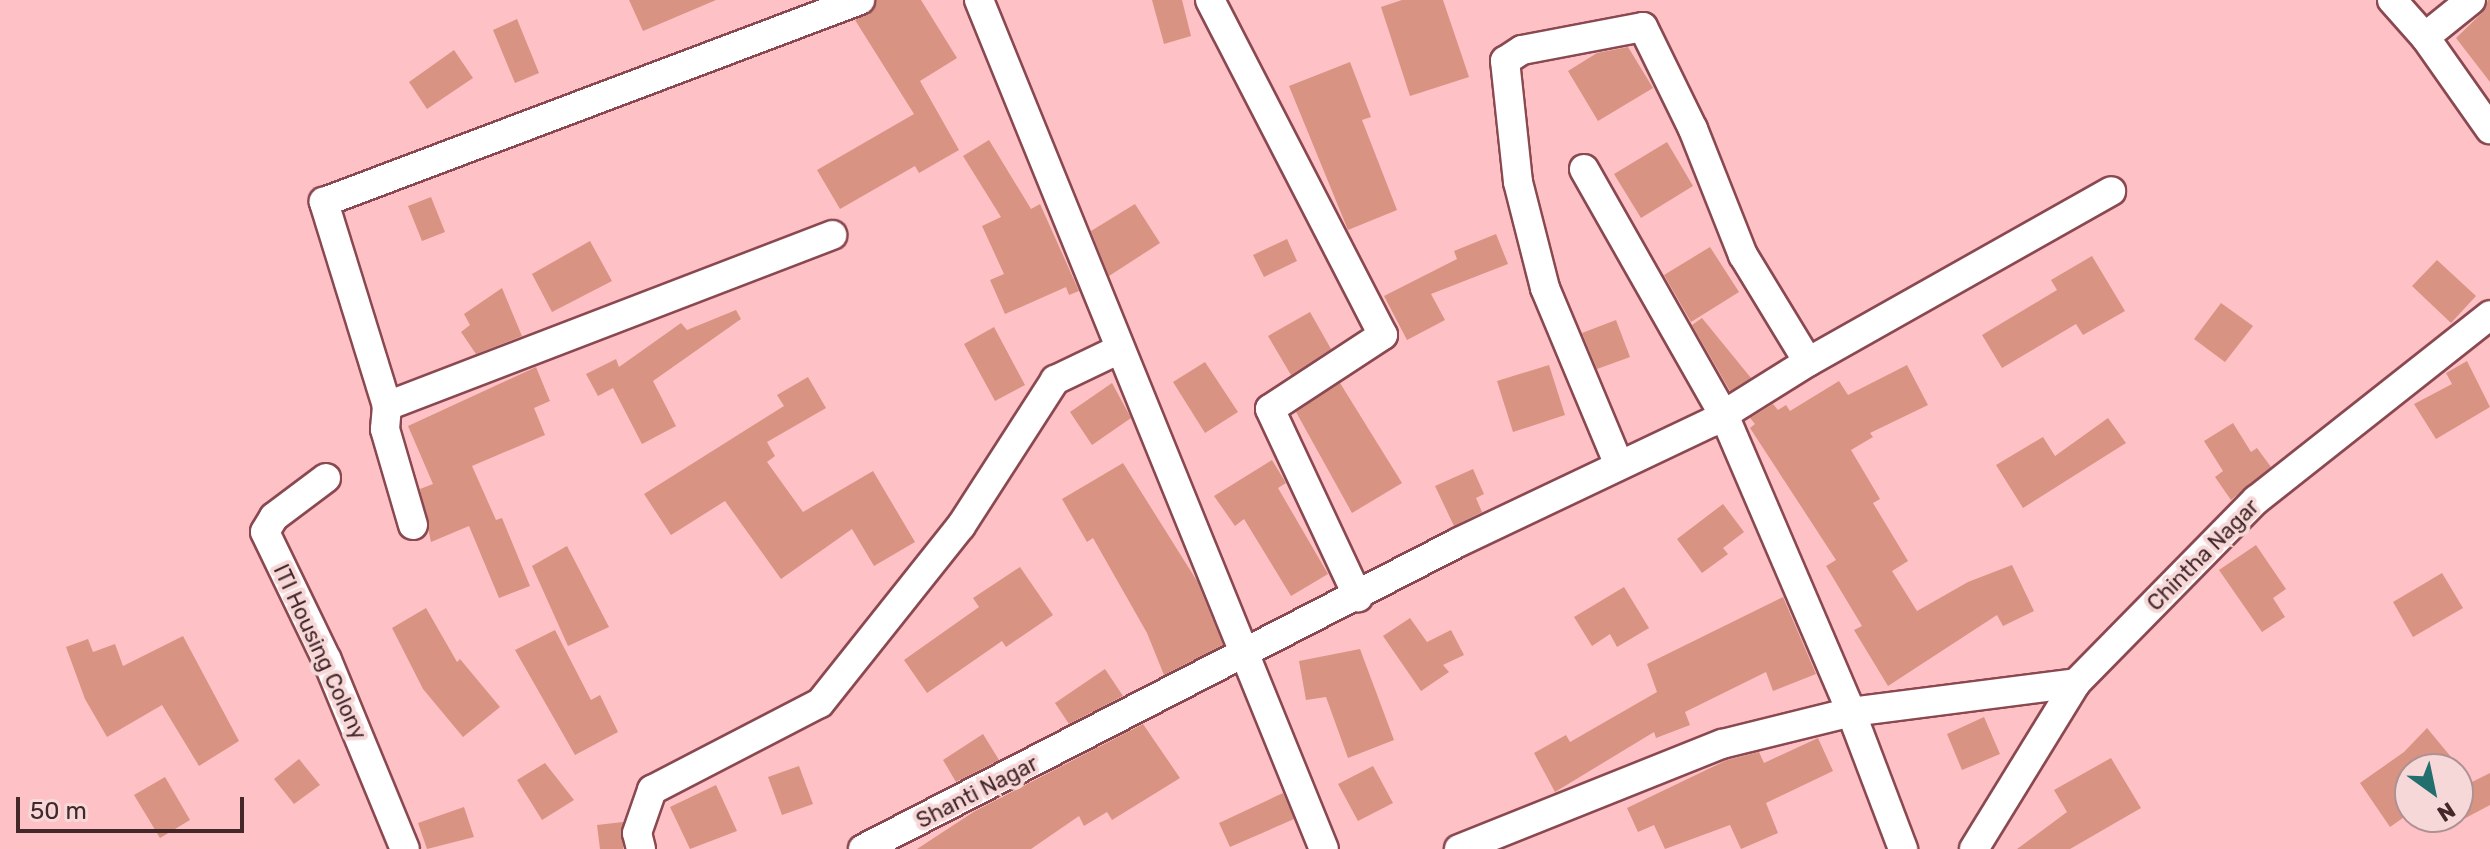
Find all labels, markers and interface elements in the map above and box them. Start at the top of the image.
street label: Chintha Nagar [2142,494,2264,616]
street label: ITI Housing Colony [268,560,372,744]
street label: Shanti Nagar [912,750,1042,834]
north arrow [2394,753,2474,833]
scale bar [20,781,248,831]
text: N [2432,796,2460,827]
text: 50 m [30,797,87,825]

